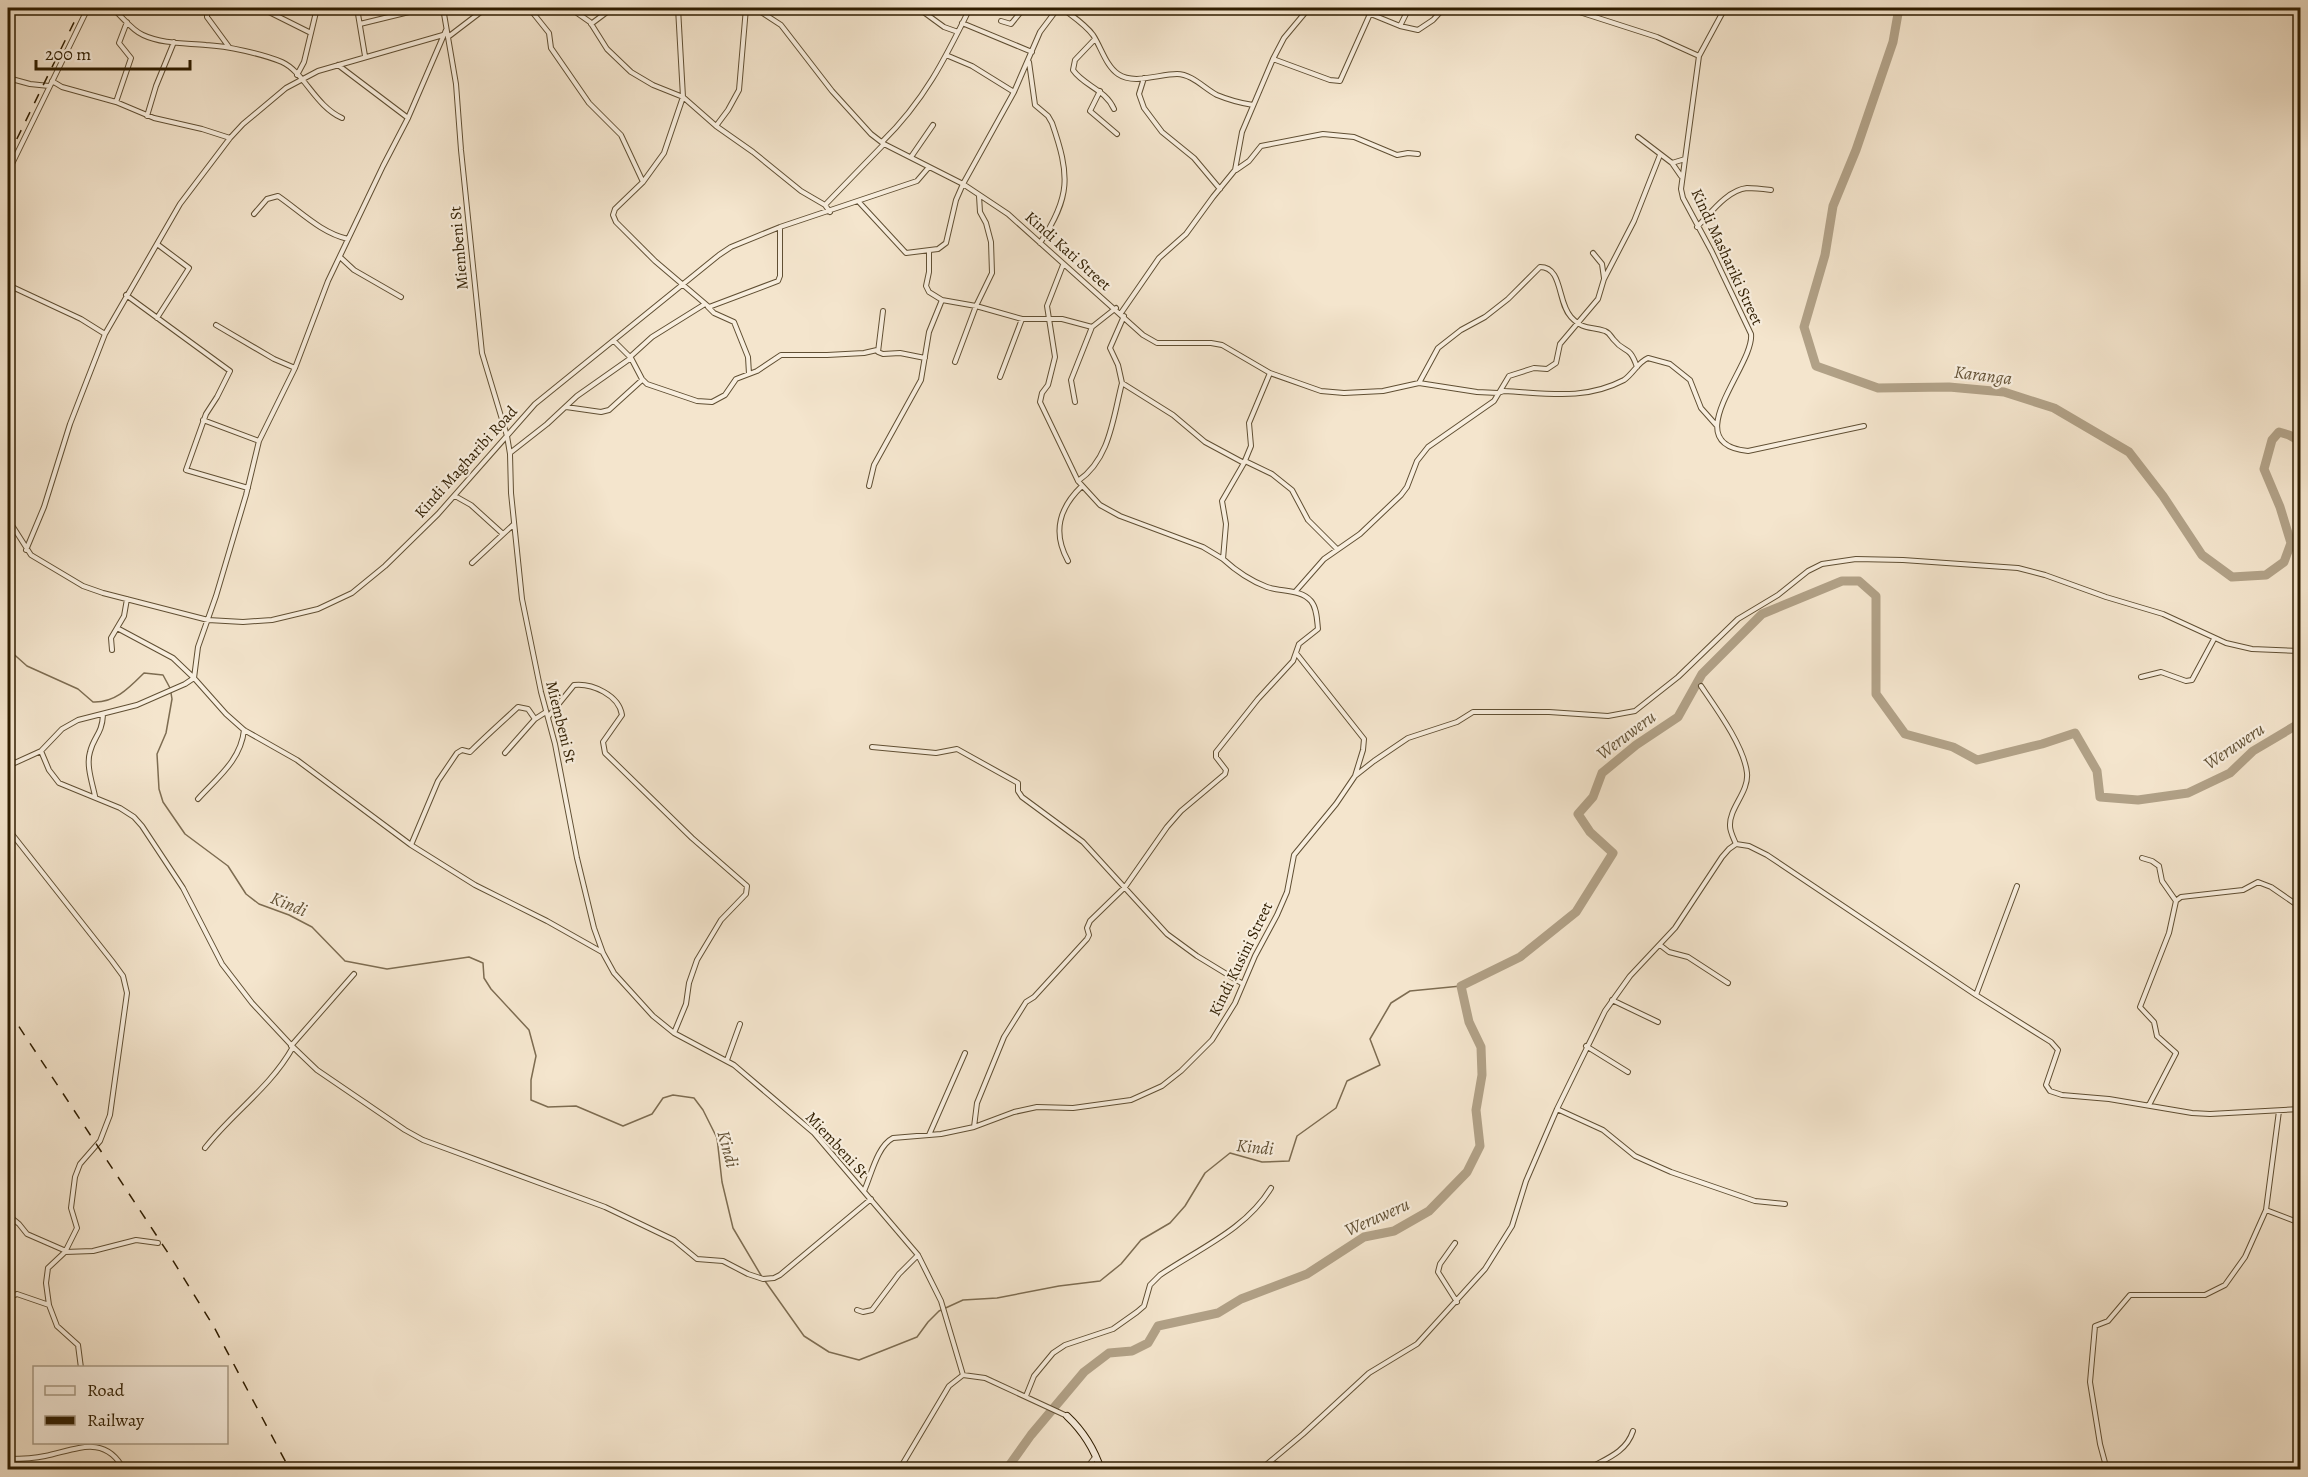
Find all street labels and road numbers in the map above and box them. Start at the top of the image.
street label: Kindi Mashariki Street [1686,185,1768,329]
street label: Miembeni St [444,205,474,291]
street label: Kindi Kati Street [1020,206,1116,296]
street label: Kindi Magharibi Road [410,401,523,523]
street label: Miembeni St [540,679,582,765]
street label: Kindi Kusini Street [1204,898,1278,1020]
street label: Miembeni St [800,1107,874,1183]

